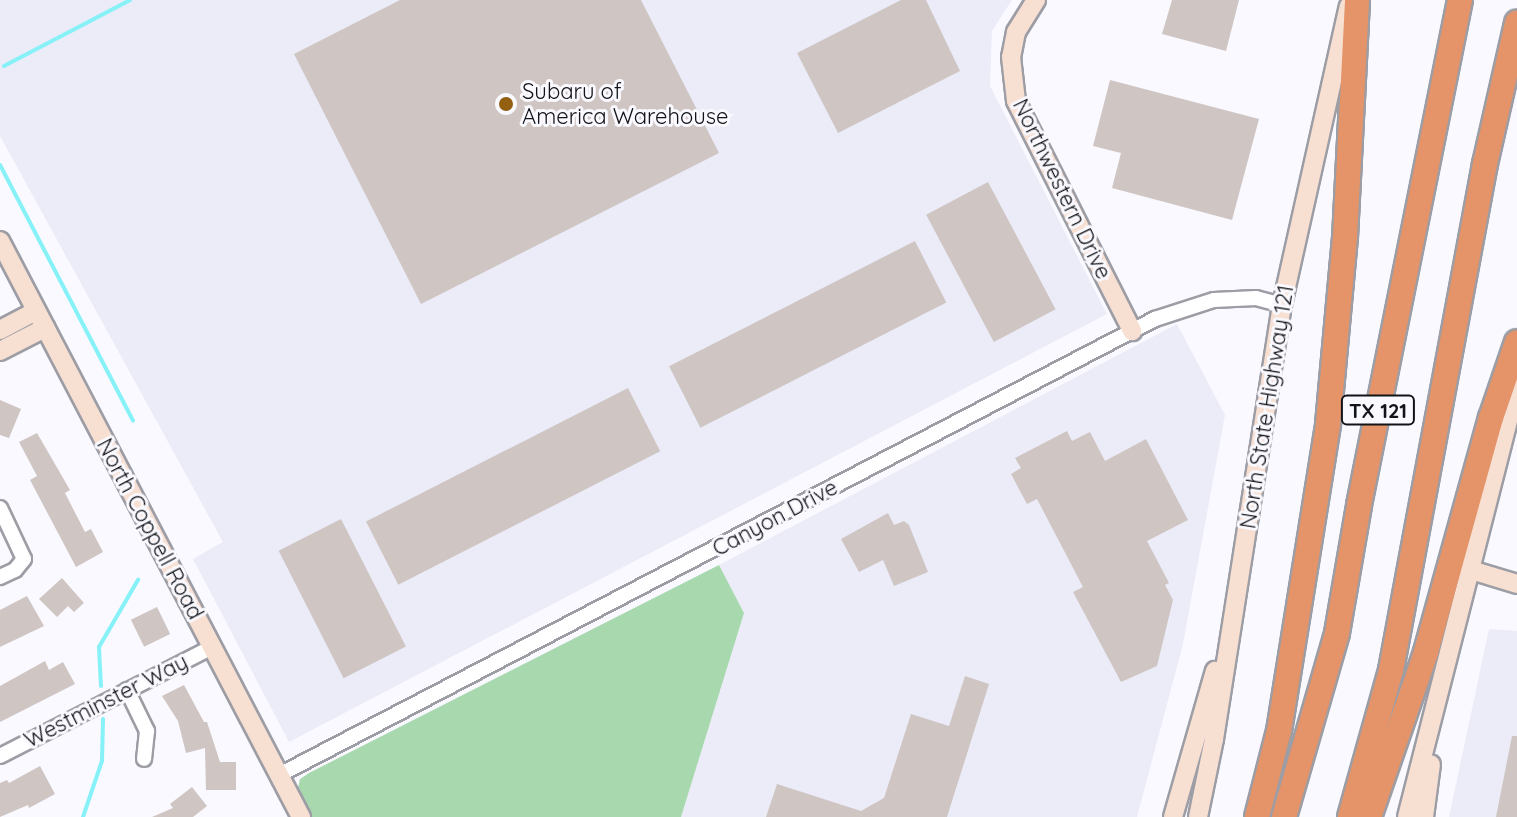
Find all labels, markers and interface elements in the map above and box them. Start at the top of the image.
place label: Subaru of America Warehouse [522,78,728,130]
marker: Subaru of America Warehouse [497,95,515,113]
street label: Northwestern Drive [1007,95,1117,283]
street label: North State Highway 121 [1235,283,1299,531]
road number: TX 121 [1340,394,1416,426]
street label: North Coppell Road [91,434,209,624]
street label: Canyon Drive [708,474,842,562]
street label: Westminster Way [20,648,192,754]

